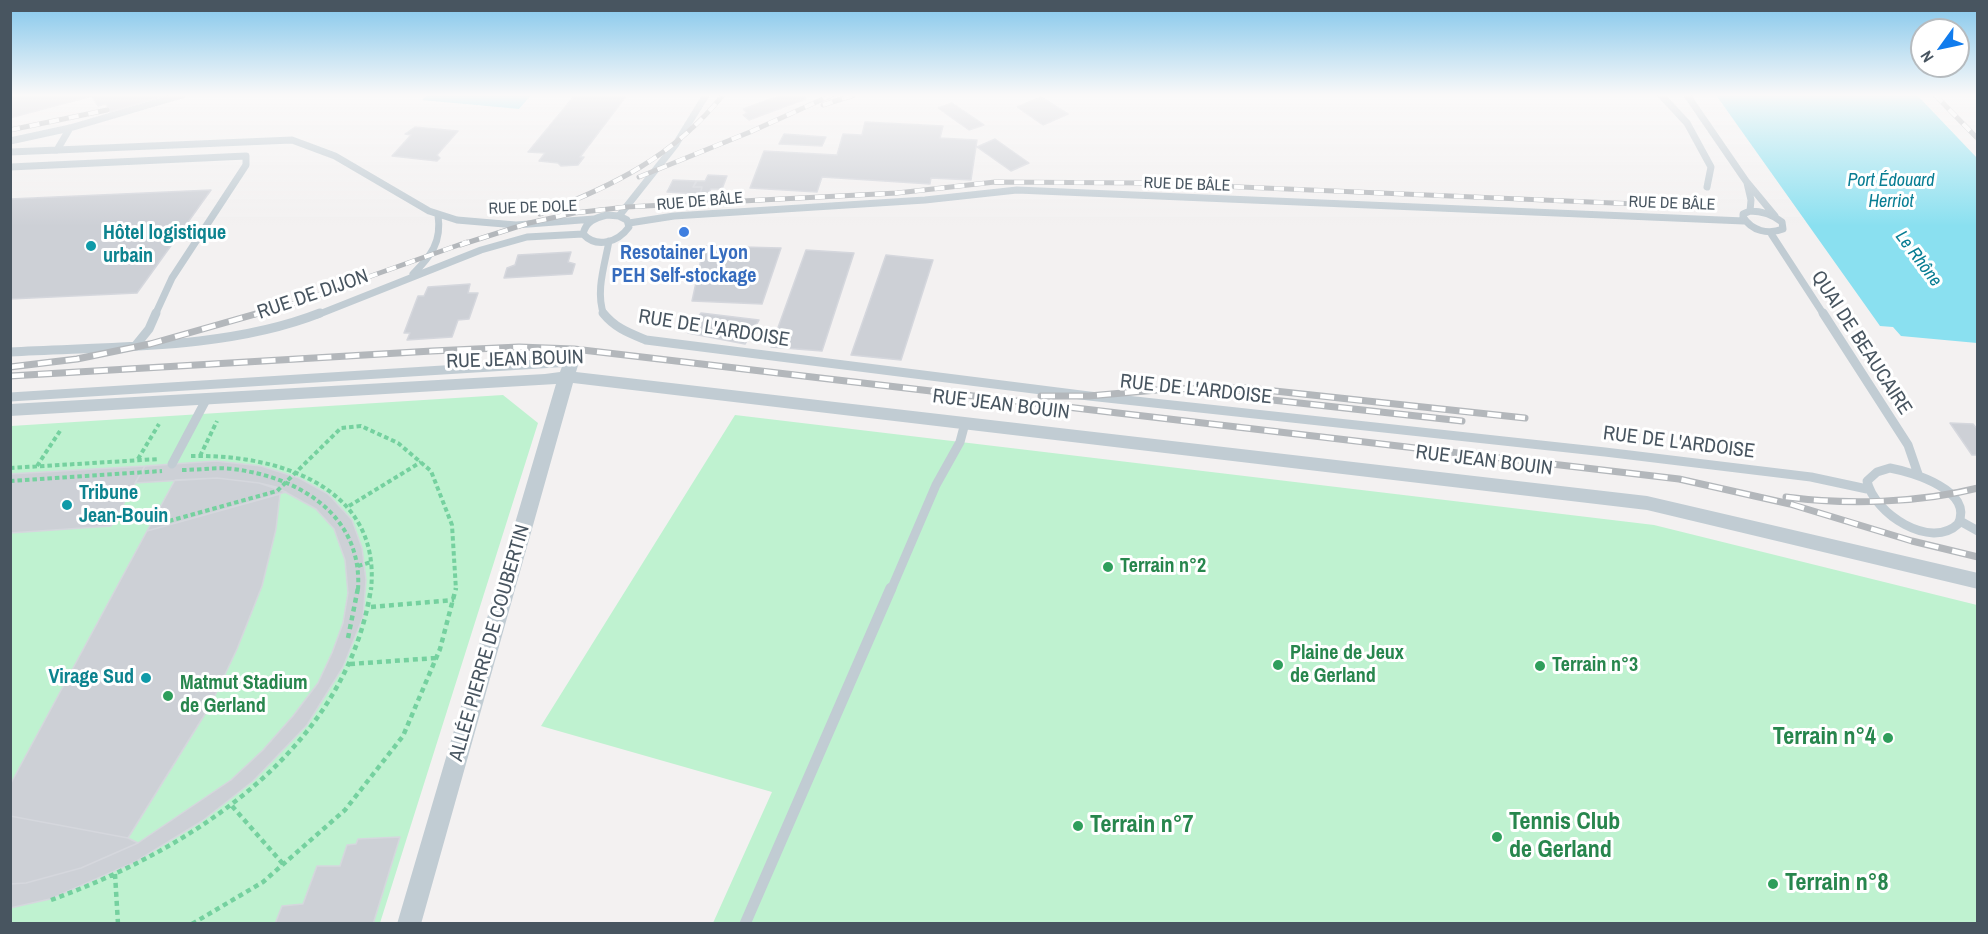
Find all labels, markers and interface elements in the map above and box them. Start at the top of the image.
north arrow [1910,18,1970,78]
text: N [1915,47,1938,67]
water label: Port Édouard Herriot [1848,170,1934,213]
street label: RUE DE BÂLE [1143,174,1231,196]
street label: RUE DE BÂLE [656,189,744,215]
street label: RUE DE BÂLE [1628,193,1716,215]
street label: RUE DE DOLE [488,197,578,219]
place label: Hôtel logistique urbain [103,222,226,269]
marker: Resotainer Lyon PEH Self-stockage [677,225,691,239]
water label: Le Rhône [1890,227,1946,291]
marker: Hôtel logistique urbain [84,239,98,253]
place label: Resotainer Lyon PEH Self-stockage [612,242,756,289]
street label: RUE DE DIJON [254,265,372,325]
street label: QUAI DE BEAUCAIRE [1806,267,1916,419]
street label: RUE DE L'ARDOISE [637,305,791,353]
street label: RUE JEAN BOUIN [446,346,584,374]
street label: RUE DE L'ARDOISE [1119,370,1273,410]
street label: RUE JEAN BOUIN [931,385,1071,425]
street label: RUE DE L'ARDOISE [1602,422,1756,464]
street label: RUE JEAN BOUIN [1414,441,1554,481]
place label: Tribune Jean-Bouin [79,482,168,529]
marker: Tribune Jean-Bouin [60,498,74,512]
street label: ALLÉE PIERRE DE COUBERTIN [445,522,535,764]
place label: Terrain n°2 [1120,555,1206,579]
marker: Terrain n°2 [1101,560,1115,574]
place label: Plaine de Jeux de Gerland [1290,642,1404,689]
place label: Terrain n°3 [1552,654,1638,678]
marker: Plaine de Jeux de Gerland [1271,658,1285,672]
marker: Terrain n°3 [1533,659,1547,673]
place label: Virage Sud [49,666,134,690]
marker: Virage Sud [139,671,153,685]
place label: Matmut Stadium de Gerland [180,672,308,719]
marker: Matmut Stadium de Gerland [161,689,175,703]
place label: Terrain n°4 [1773,724,1876,752]
marker: Terrain n°4 [1881,731,1895,745]
place label: Tennis Club de Gerland [1509,809,1620,865]
place label: Terrain n°7 [1090,812,1193,840]
marker: Terrain n°7 [1071,819,1085,833]
marker: Tennis Club de Gerland [1490,830,1504,844]
place label: Terrain n°8 [1785,870,1888,898]
marker: Terrain n°8 [1766,877,1780,891]

